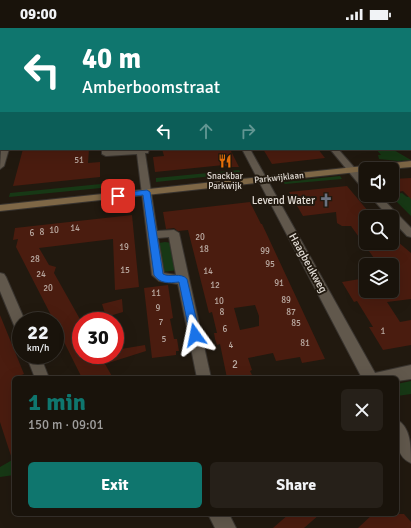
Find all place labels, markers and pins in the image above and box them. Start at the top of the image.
restaurant icon: Snackbar Parkwijk [217,153,233,169]
place label: Snackbar Parkwijk [207,171,244,192]
pin [101,179,135,213]
church icon: Levend Water [318,192,334,208]
place label: Levend Water [252,194,315,207]

